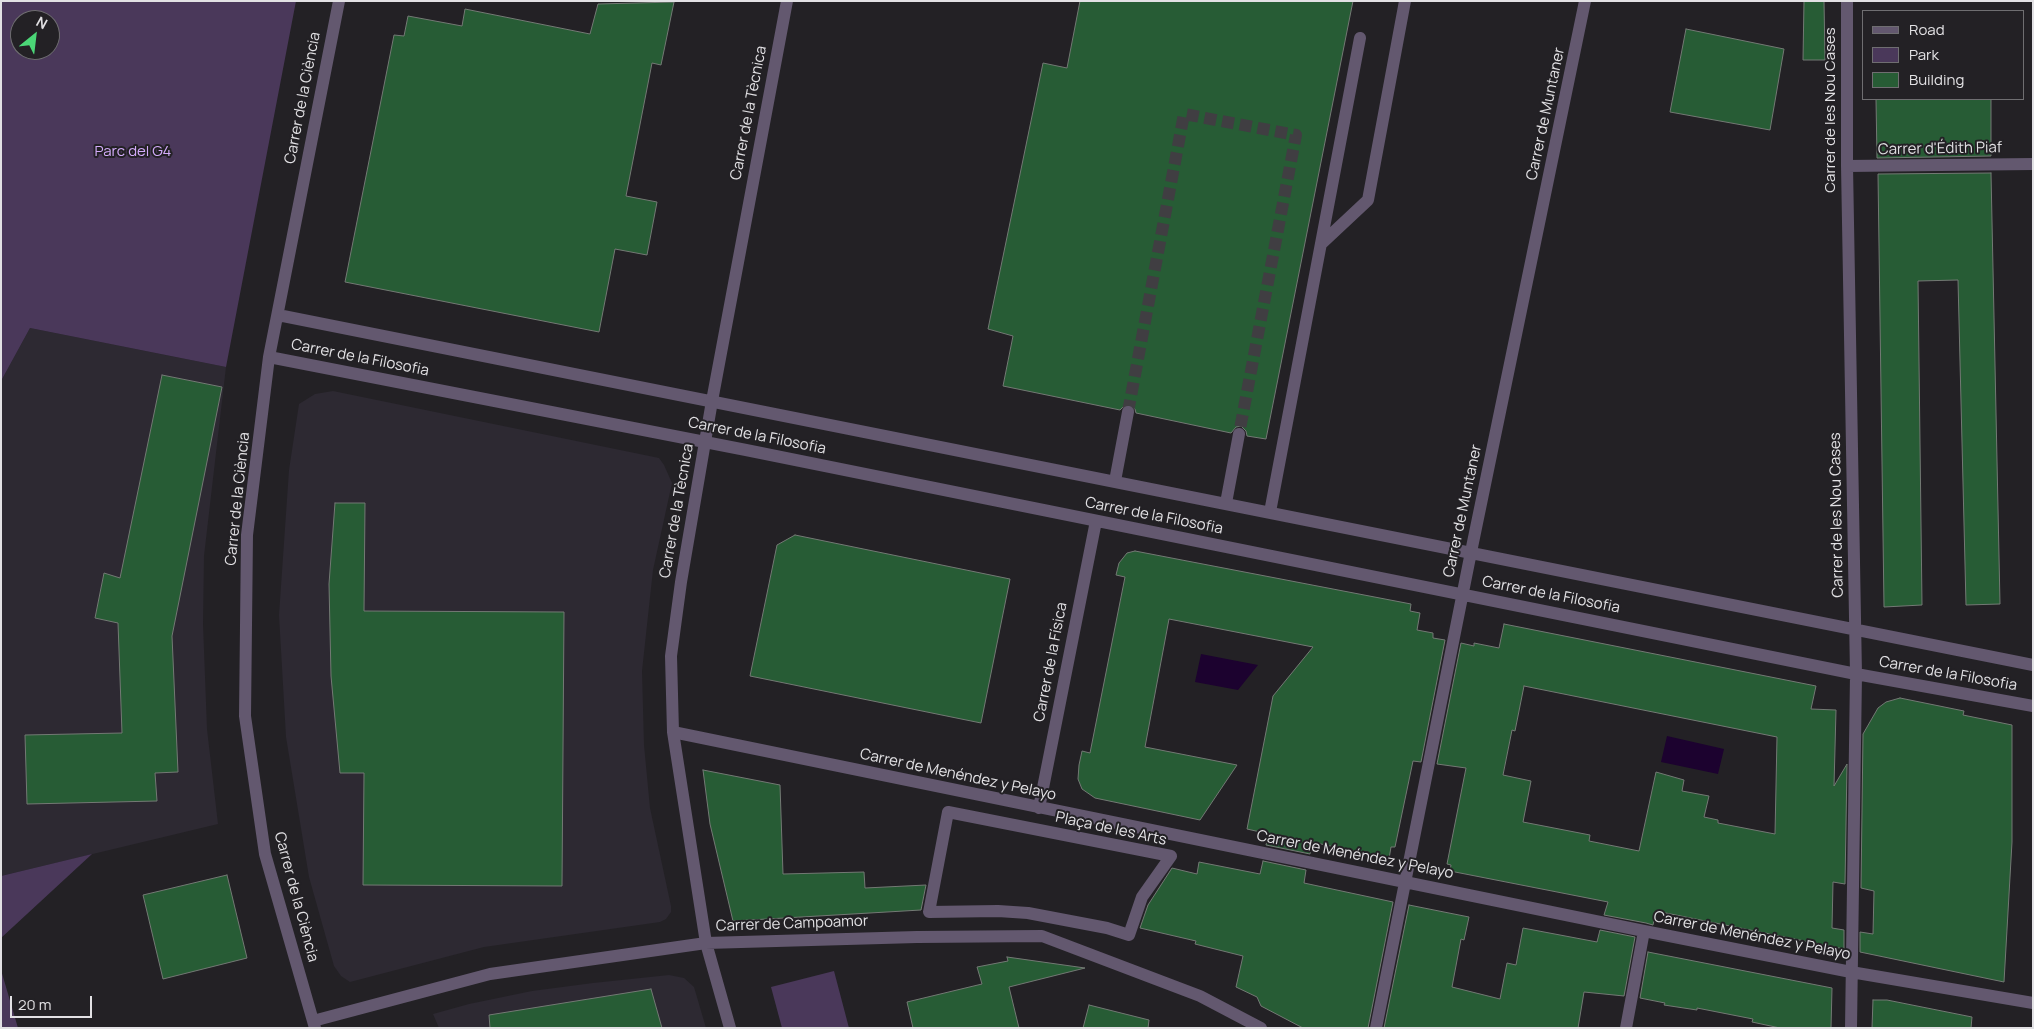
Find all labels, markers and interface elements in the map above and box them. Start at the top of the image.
north arrow [10,10,60,60]
legend [1862,10,2024,100]
text: N [33,12,51,33]
text: Road [1909,19,1945,40]
street label: Carrer de les Nou Cases [1822,27,1840,193]
street label: Carrer de la Ciència [281,31,325,165]
street label: Carrer de la Tècnica [727,44,771,182]
text: Park [1909,44,1939,65]
street label: Carrer de Muntaner [1523,46,1569,182]
text: Building [1909,69,1964,90]
street label: Carrer d'Édith Piaf [1878,139,2002,159]
park label: Parc del G4 [95,143,171,161]
street label: Carrer de la Filosofia [290,336,430,380]
street label: Carrer de la Filosofia [687,414,827,458]
street label: Carrer de la Ciència [222,431,254,567]
street label: Carrer de les Nou Cases [1827,432,1847,598]
street label: Carrer de la Tècnica [656,442,698,580]
street label: Carrer de Muntaner [1440,443,1486,579]
street label: Carrer de la Filosofia [1084,494,1224,538]
street label: Carrer de la Filosofia [1481,573,1621,617]
street label: Carrer de la Física [1031,601,1071,723]
street label: Carrer de la Filosofia [1878,653,2018,695]
street label: Carrer de Menéndez y Pelayo [858,745,1058,805]
street label: Plaça de les Arts [1054,808,1168,850]
street label: Carrer de Menéndez y Pelayo [1255,827,1455,883]
street label: Carrer de la Ciència [270,830,322,964]
street label: Carrer de Menéndez y Pelayo [1652,908,1852,964]
street label: Carrer de Campoamor [716,912,868,936]
scale bar [12,986,95,1018]
text: 20 m [18,994,51,1015]

